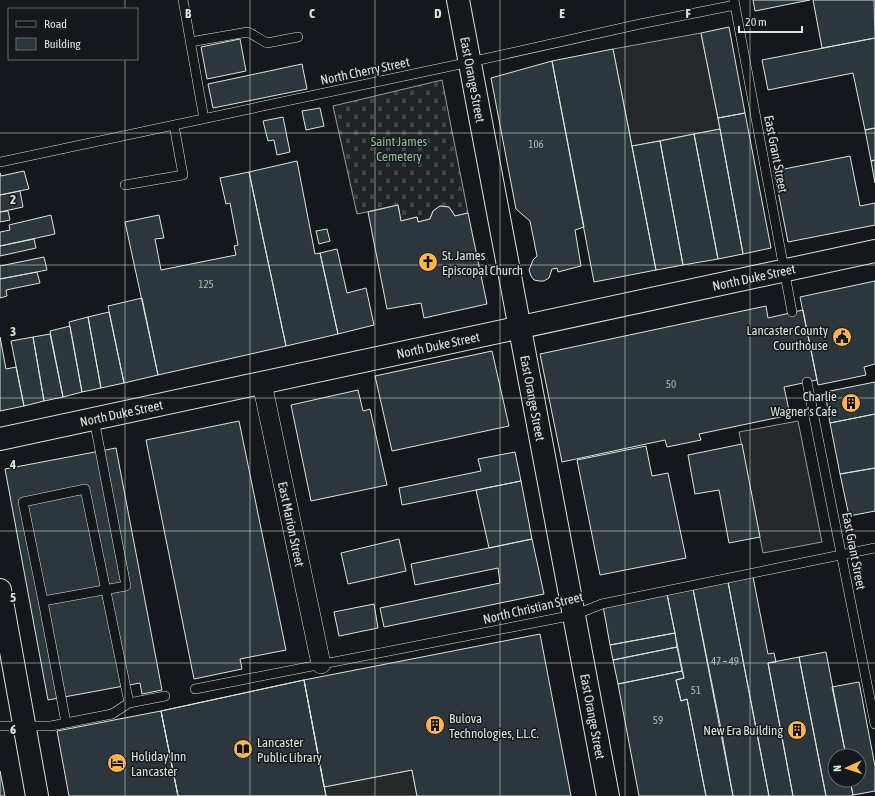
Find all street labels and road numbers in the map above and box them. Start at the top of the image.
street label: East Orange Street [458,36,488,124]
street label: North Cherry Street [319,54,411,88]
street label: East Grant Street [761,114,791,194]
street label: North Duke Street [711,261,797,293]
street label: North Duke Street [395,329,481,361]
street label: East Orange Street [518,354,548,442]
street label: North Duke Street [78,397,164,429]
street label: East Marion Street [275,480,308,568]
street label: East Grant Street [839,511,869,591]
street label: North Christian Street [481,589,585,627]
street label: East Orange Street [578,672,608,761]

